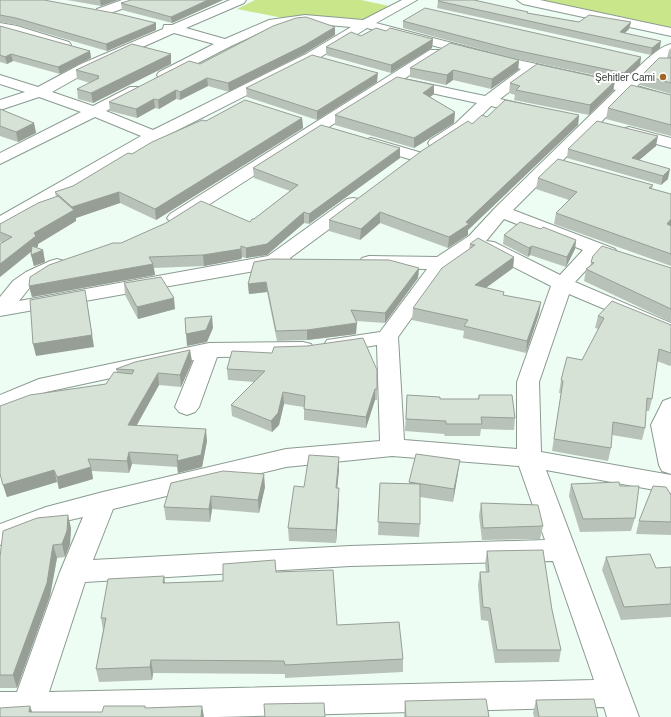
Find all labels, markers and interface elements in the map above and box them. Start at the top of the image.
place label: Şehitler Cami [595,72,655,83]
marker: Şehitler Cami [658,72,668,82]

